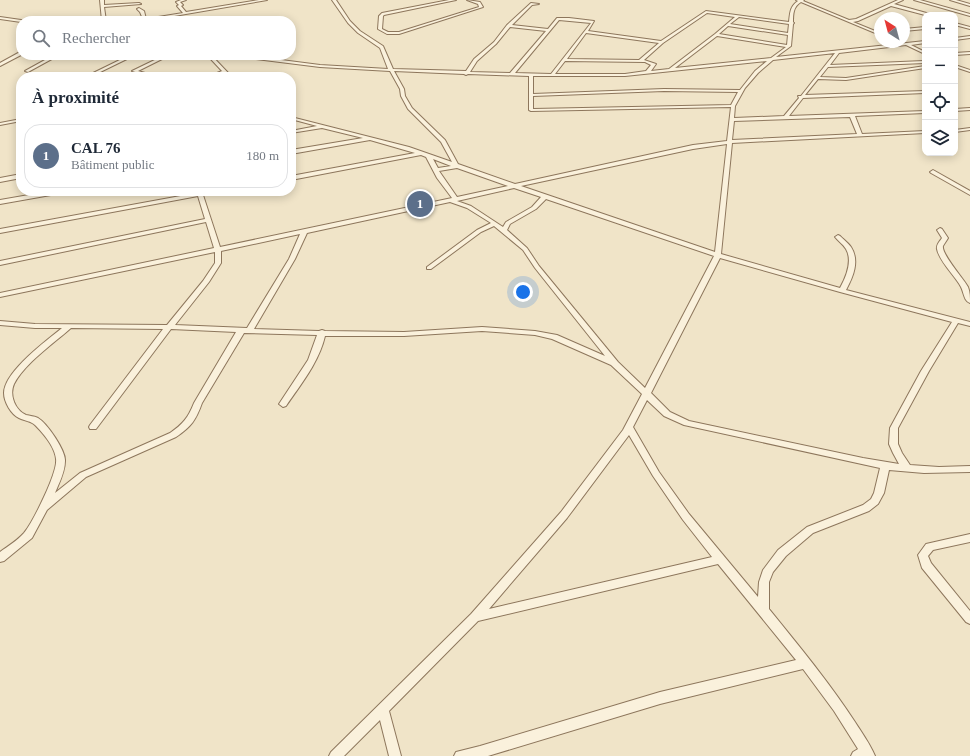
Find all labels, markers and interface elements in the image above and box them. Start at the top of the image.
north arrow [874,12,910,48]
map controls [922,12,958,156]
button: + [922,12,958,48]
search box [16,16,296,60]
icon: search [30,27,52,49]
text: Rechercher [62,30,130,46]
button: − [922,48,958,84]
button: locate [922,84,958,120]
text: À proximité [32,88,119,107]
button: layers [922,120,958,156]
text: CAL 76 [71,140,121,156]
text: 1 [43,148,49,163]
text: 180 m [246,148,279,163]
text: Bâtiment public [71,157,154,172]
pin: 1 [407,189,433,219]
your location [513,282,533,302]

